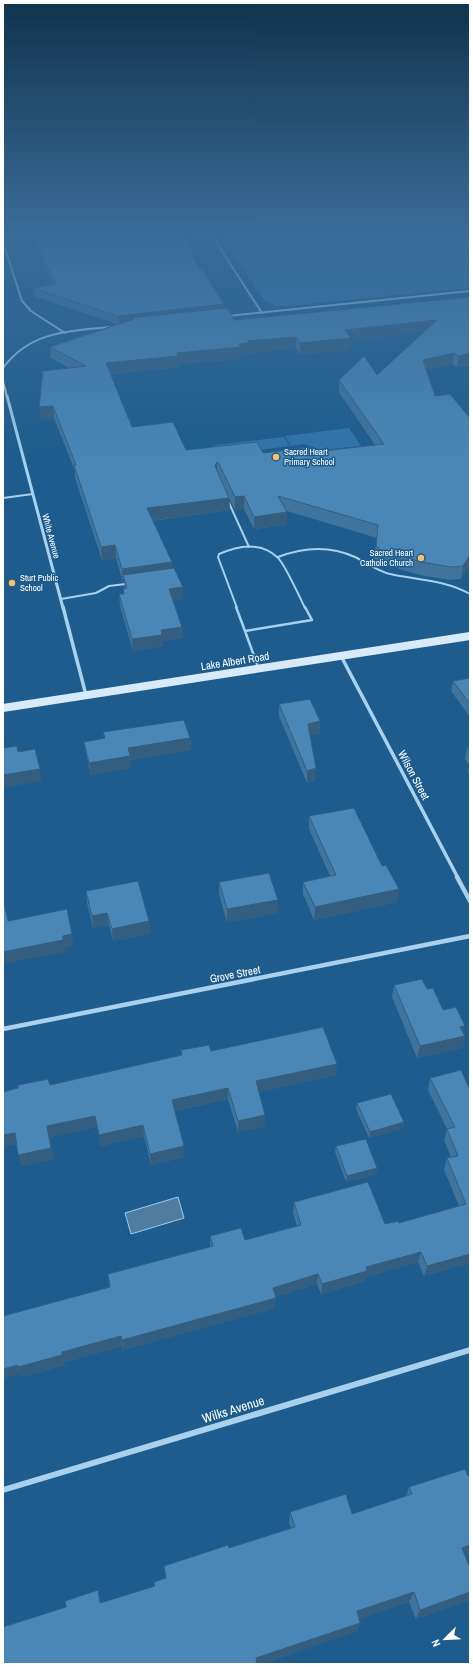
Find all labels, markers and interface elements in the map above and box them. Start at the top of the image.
place label: Sacred Heart Primary School [284,446,335,468]
marker: Sacred Heart Primary School [271,452,281,462]
street label: White Avenue [39,512,63,560]
place label: Sacred Heart Catholic Church [360,547,413,569]
marker: Sacred Heart Catholic Church [416,553,426,563]
place label: Sturt Public School [20,572,58,594]
marker: Sturt Public School [7,578,17,588]
street label: Lake Albert Road [200,649,270,673]
street label: Wilson Street [395,748,433,803]
street label: Grove Street [209,962,262,986]
street label: Wilks Avenue [200,1392,266,1427]
north arrow [425,1619,465,1659]
text: N [428,1637,444,1649]

